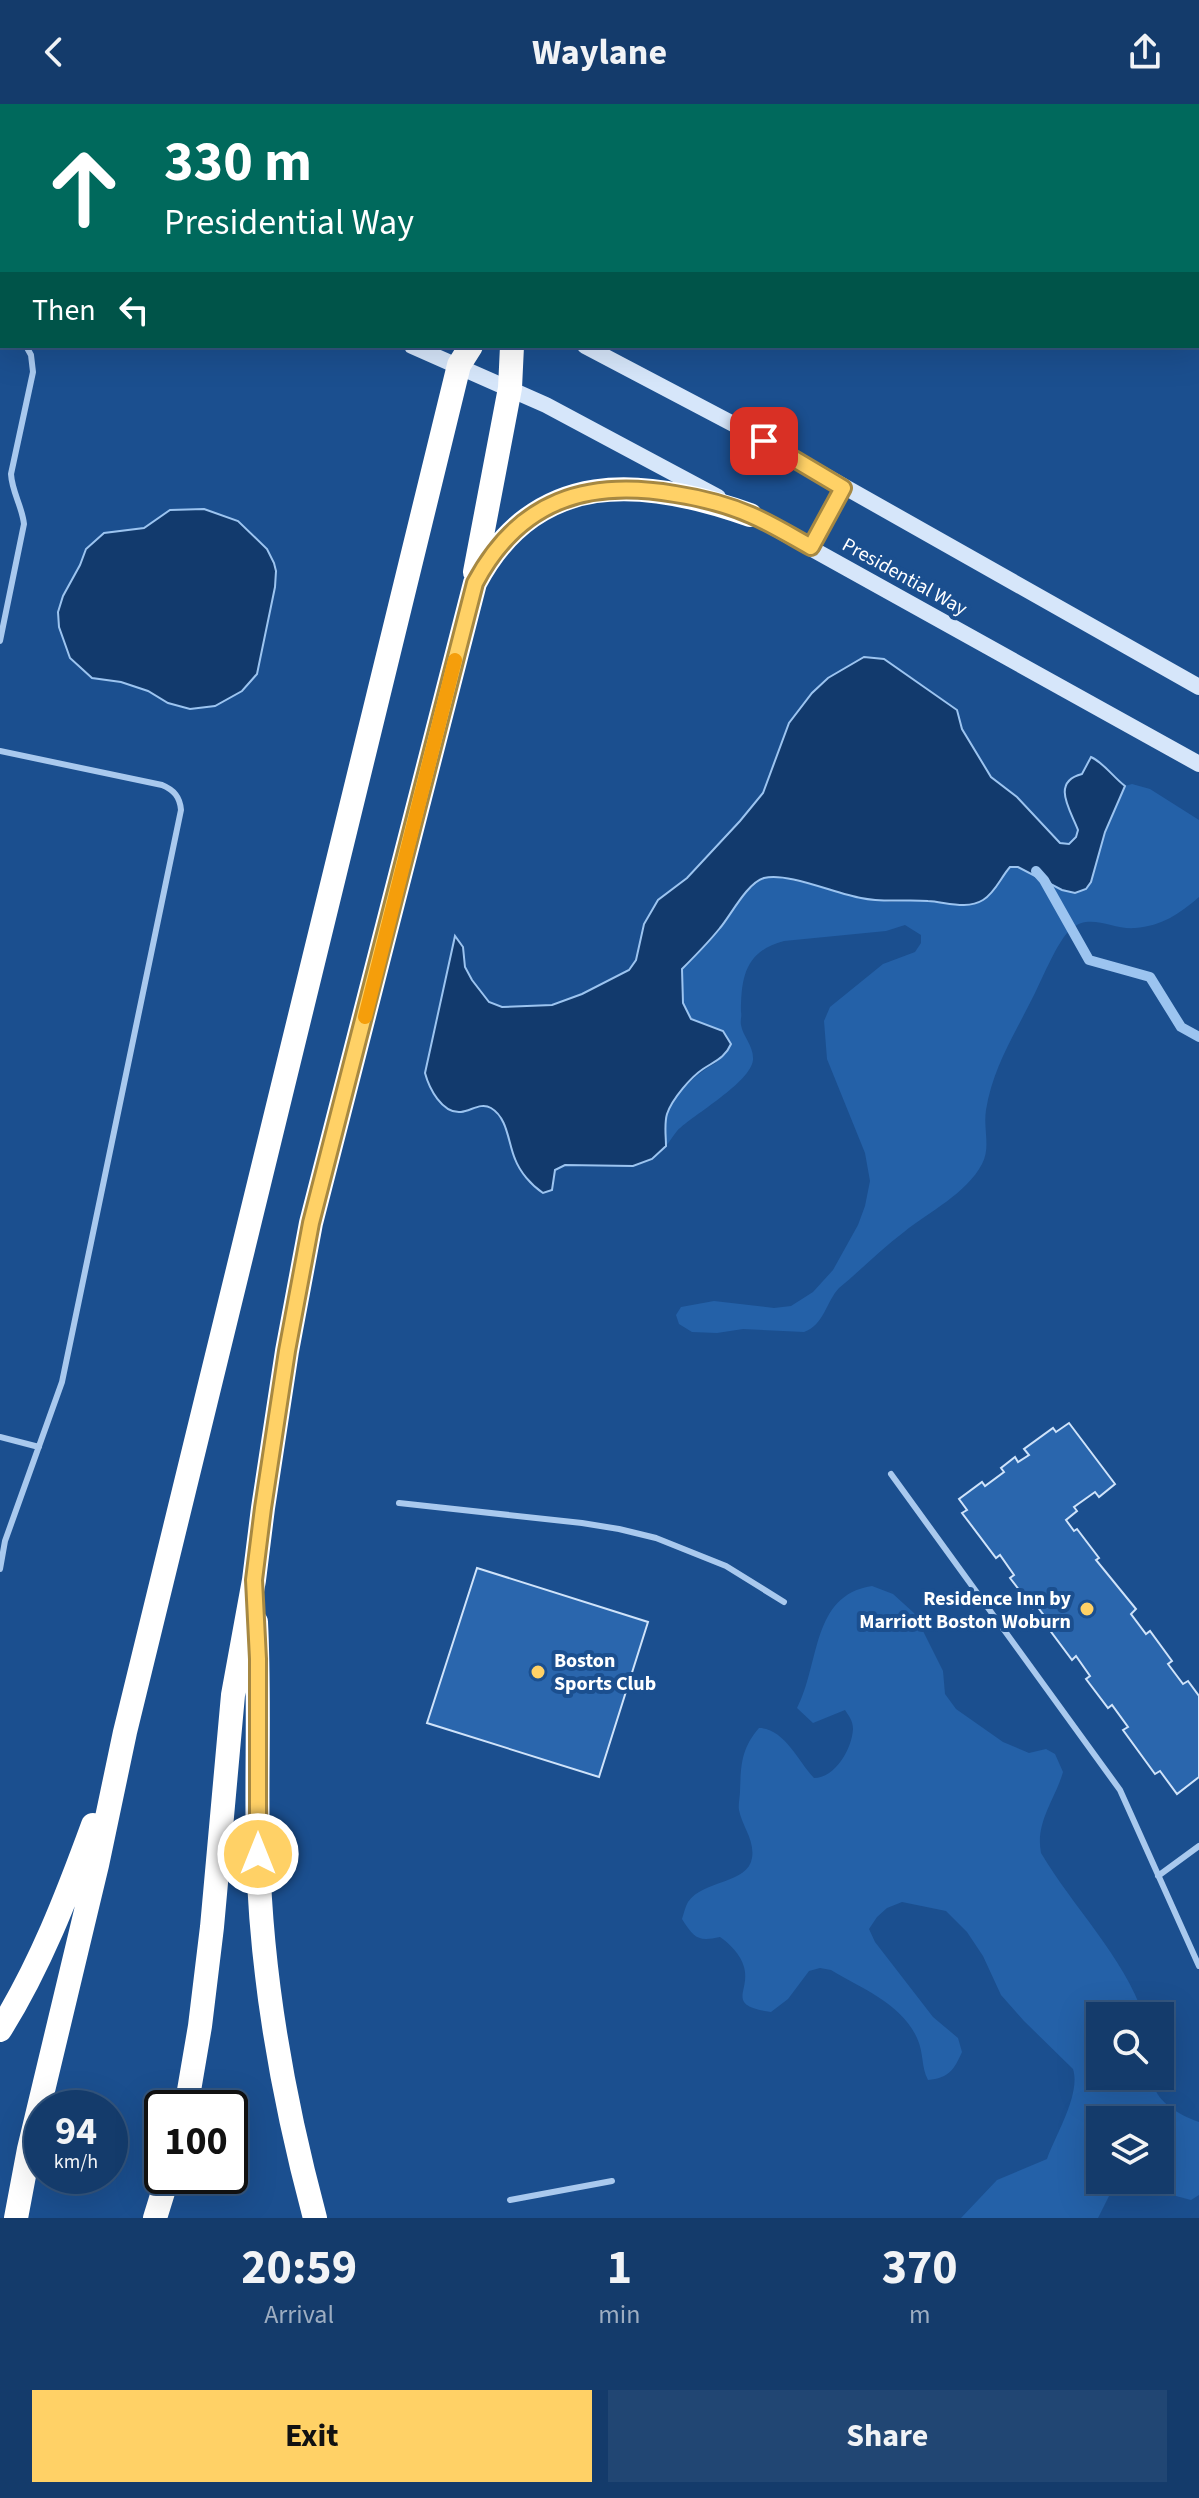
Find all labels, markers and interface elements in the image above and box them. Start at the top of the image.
text: Waylane [532,27,667,78]
icon: back [32,30,76,74]
icon: share [1123,30,1167,74]
text: 330 m [164,123,312,202]
icon: ahead [32,136,136,240]
text: Presidential Way [164,197,414,248]
icon: left [112,288,156,332]
text: Then [32,289,96,332]
pin [730,407,798,475]
icon: arrive [742,419,786,463]
street label: Presidential Way [837,531,973,623]
place label: Residence Inn by Marriott Boston Woburn [859,1585,1072,1636]
marker: Residence Inn by Marriott Boston Woburn [1078,1600,1096,1618]
place label: Boston Sports Club [554,1647,656,1698]
marker: Boston Sports Club [529,1663,547,1681]
position arrow [216,1812,300,1896]
map controls [1086,2002,1174,2194]
button: search [1086,2002,1174,2090]
speed limit sign: 100 [144,2090,248,2194]
text: 94 [55,2103,97,2160]
button: layers [1086,2106,1174,2194]
text: km/h [54,2148,98,2176]
text: 20:59 [241,2234,357,2302]
text: 1 [607,2234,632,2302]
text: 370 [882,2234,958,2302]
text: Arrival [264,2296,334,2333]
text: min [598,2296,640,2333]
text: m [909,2296,930,2333]
button: Exit [32,2390,592,2482]
button: Share [608,2390,1167,2482]

